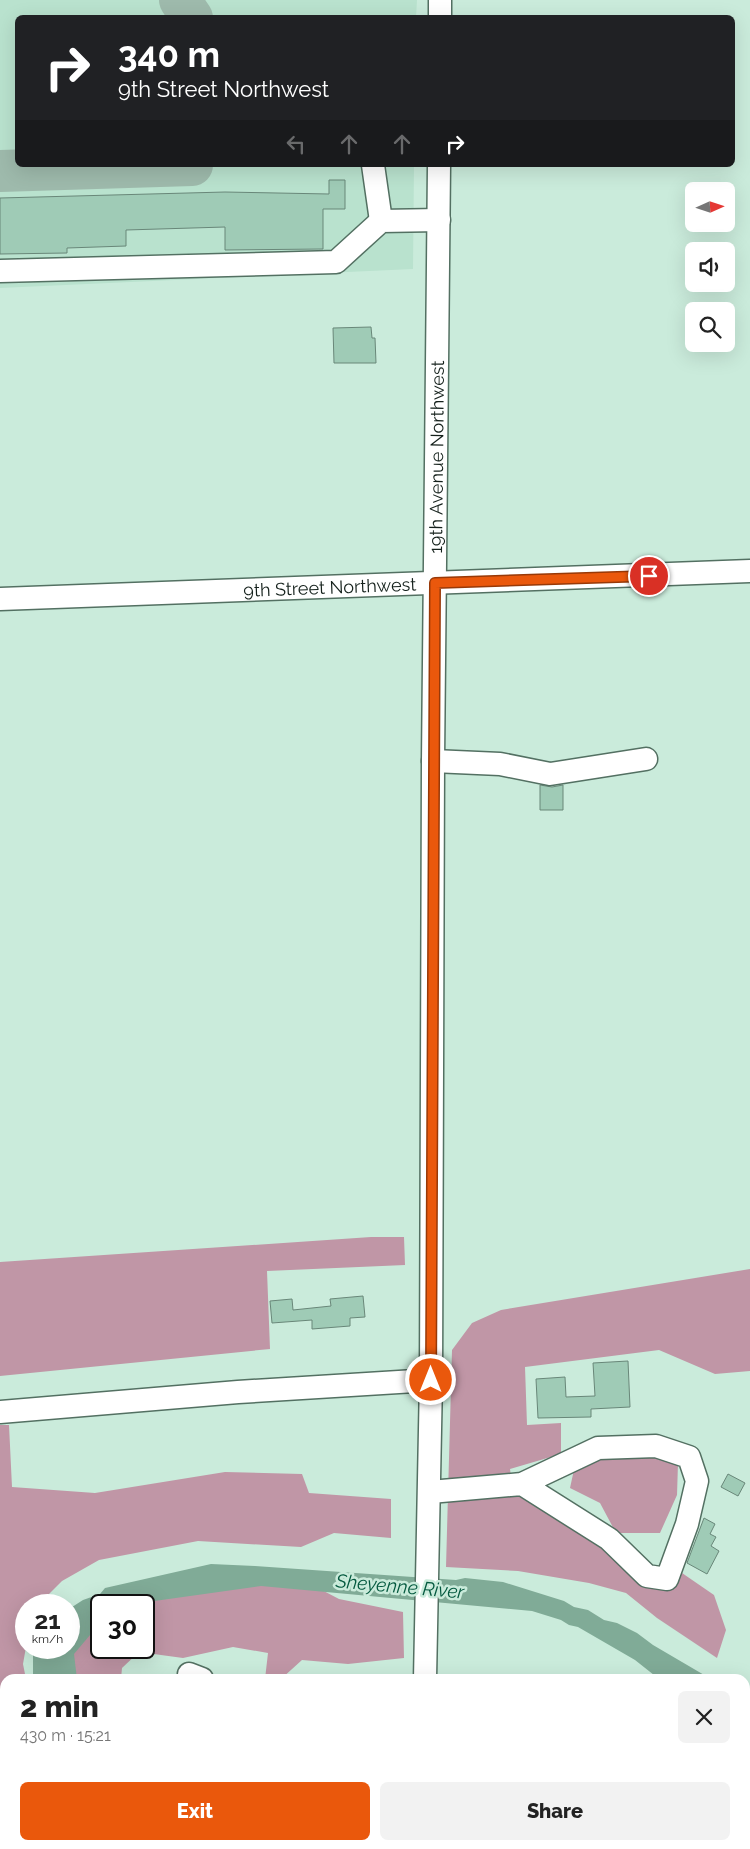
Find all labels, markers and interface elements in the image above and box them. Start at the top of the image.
text: 340 m [118,34,220,75]
icon: right [35,35,100,100]
text: 9th Street Northwest [118,76,329,102]
icon: left [282,130,310,158]
icon: ahead [335,130,363,158]
icon: ahead [388,130,416,158]
icon: right [441,130,469,158]
north arrow [685,182,735,232]
map controls [685,182,735,352]
button: sound [685,242,735,292]
button: search [685,302,735,352]
street label: 19th Avenue Northwest [425,360,448,554]
pin [628,555,670,597]
icon: arrive [635,562,663,590]
street label: 9th Street Northwest [243,573,417,600]
position arrow [404,1353,456,1405]
water label: Sheyenne River [334,1569,467,1603]
speed limit sign: 30 [90,1594,155,1659]
text: 21 [34,1605,61,1635]
text: km/h [32,1632,63,1646]
text: 2 min [20,1689,99,1724]
button: close [678,1691,730,1743]
text: 430 m · 15:21 [20,1726,111,1745]
button: Exit [20,1782,370,1840]
button: Share [380,1782,730,1840]

